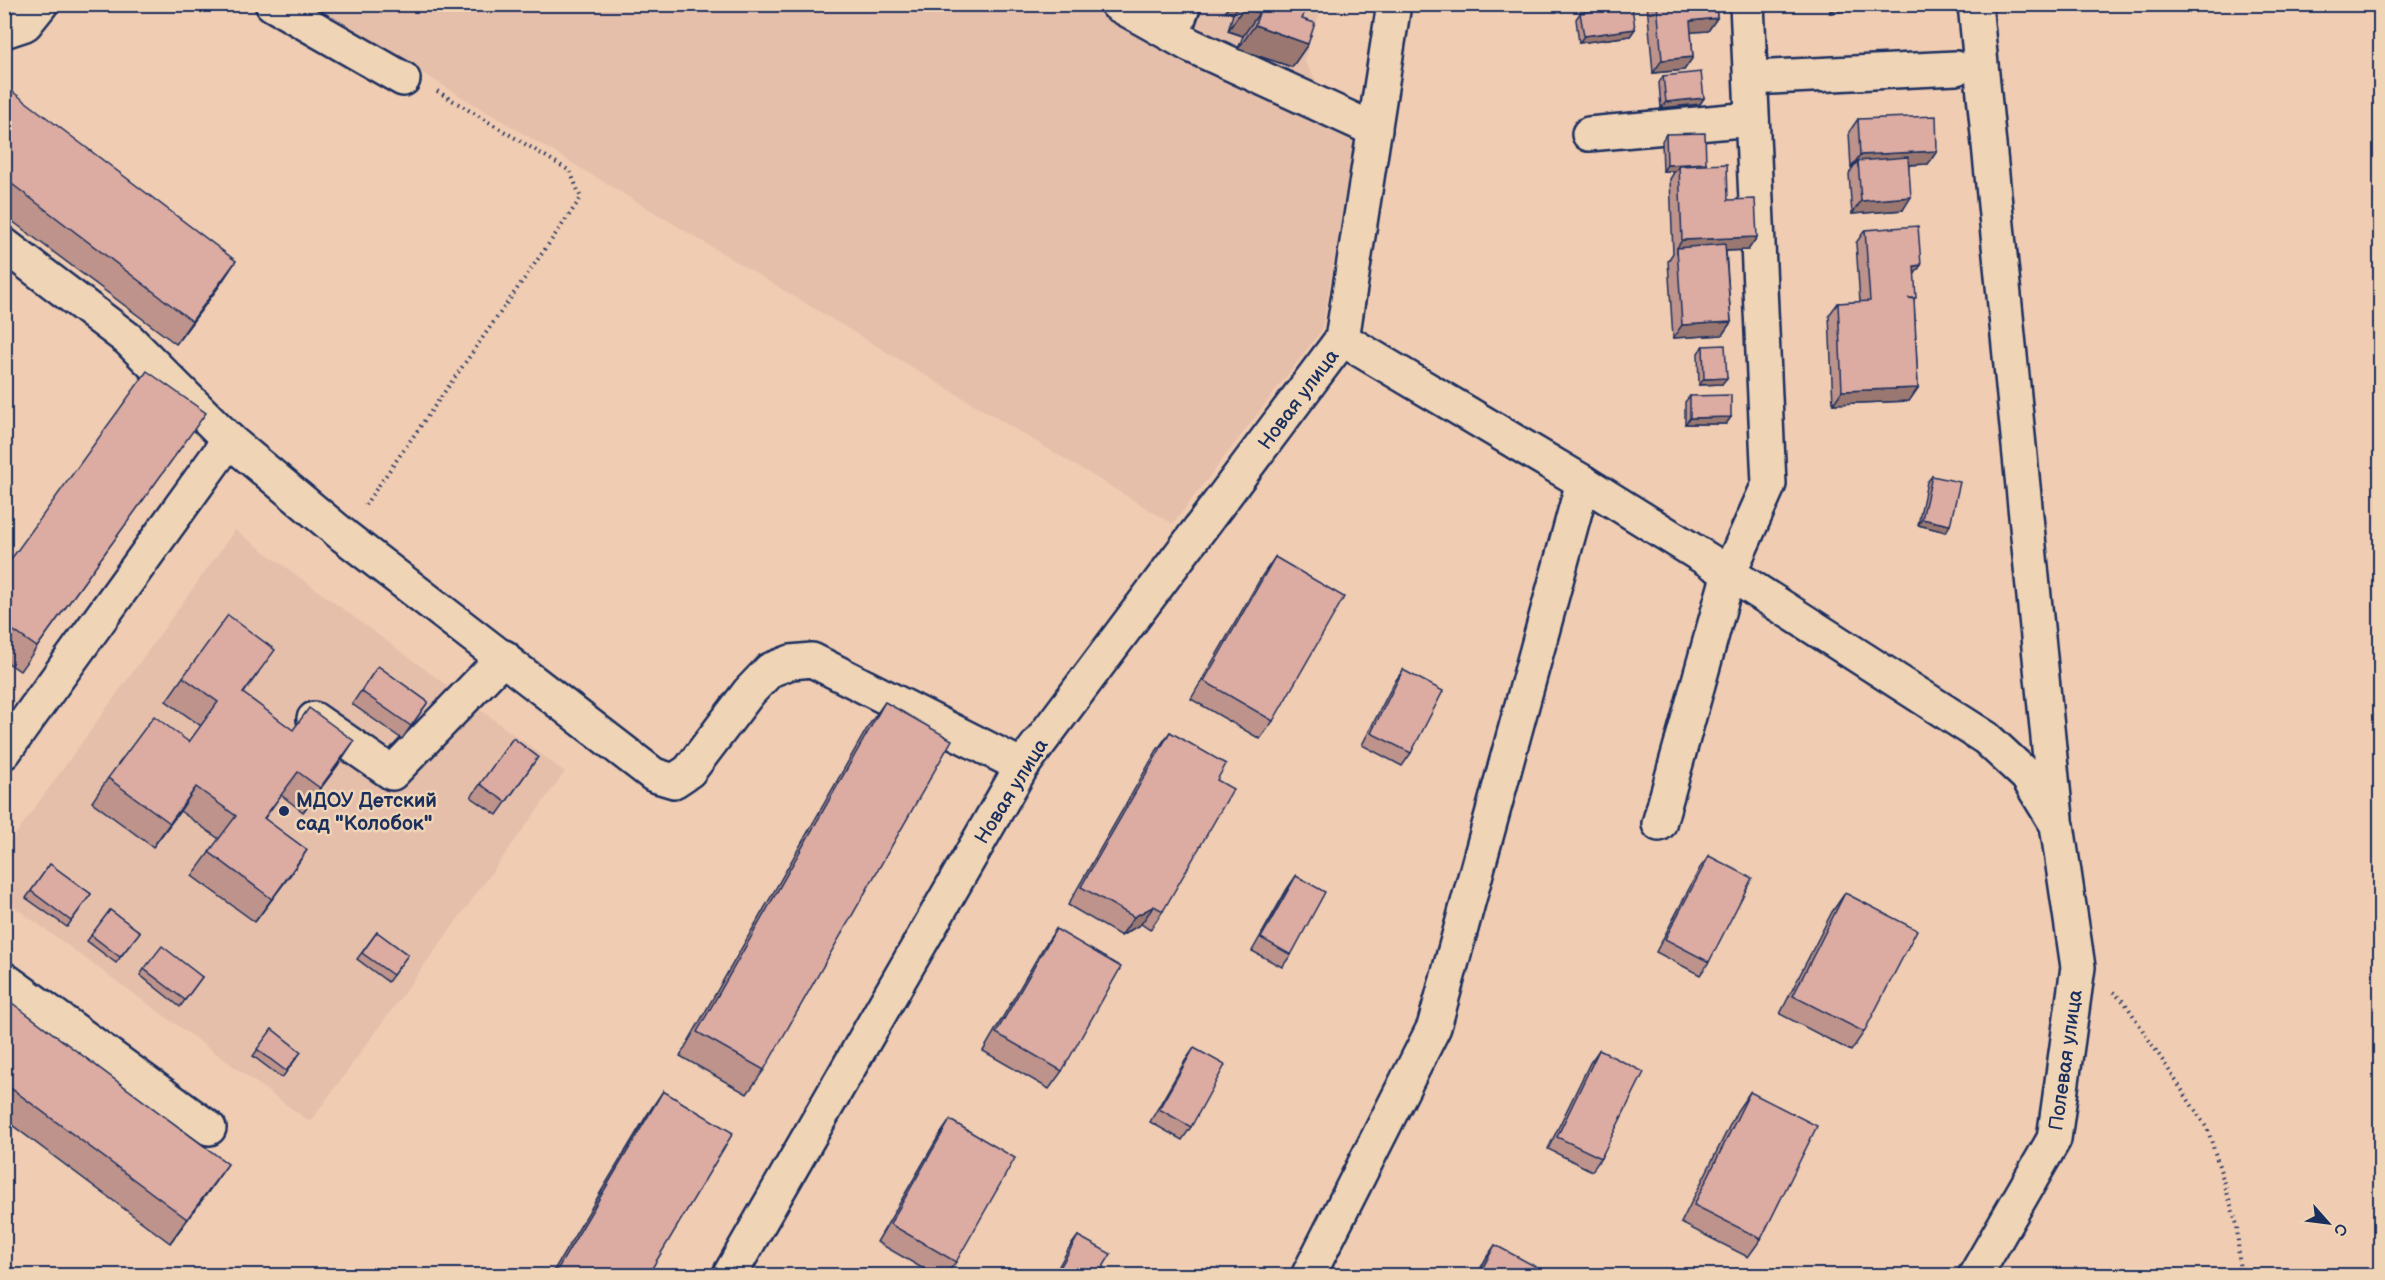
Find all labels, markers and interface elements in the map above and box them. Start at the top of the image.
street label: Новая улица [1253,345,1344,455]
street label: Новая улица [970,734,1054,849]
place label: МДОУ Детский сад "Колобок" [296,789,437,836]
marker: МДОУ Детский сад "Колобок" [277,804,291,818]
street label: Полевая улица [2044,988,2088,1132]
north arrow [2298,1193,2358,1253]
text: С [2329,1220,2351,1239]

